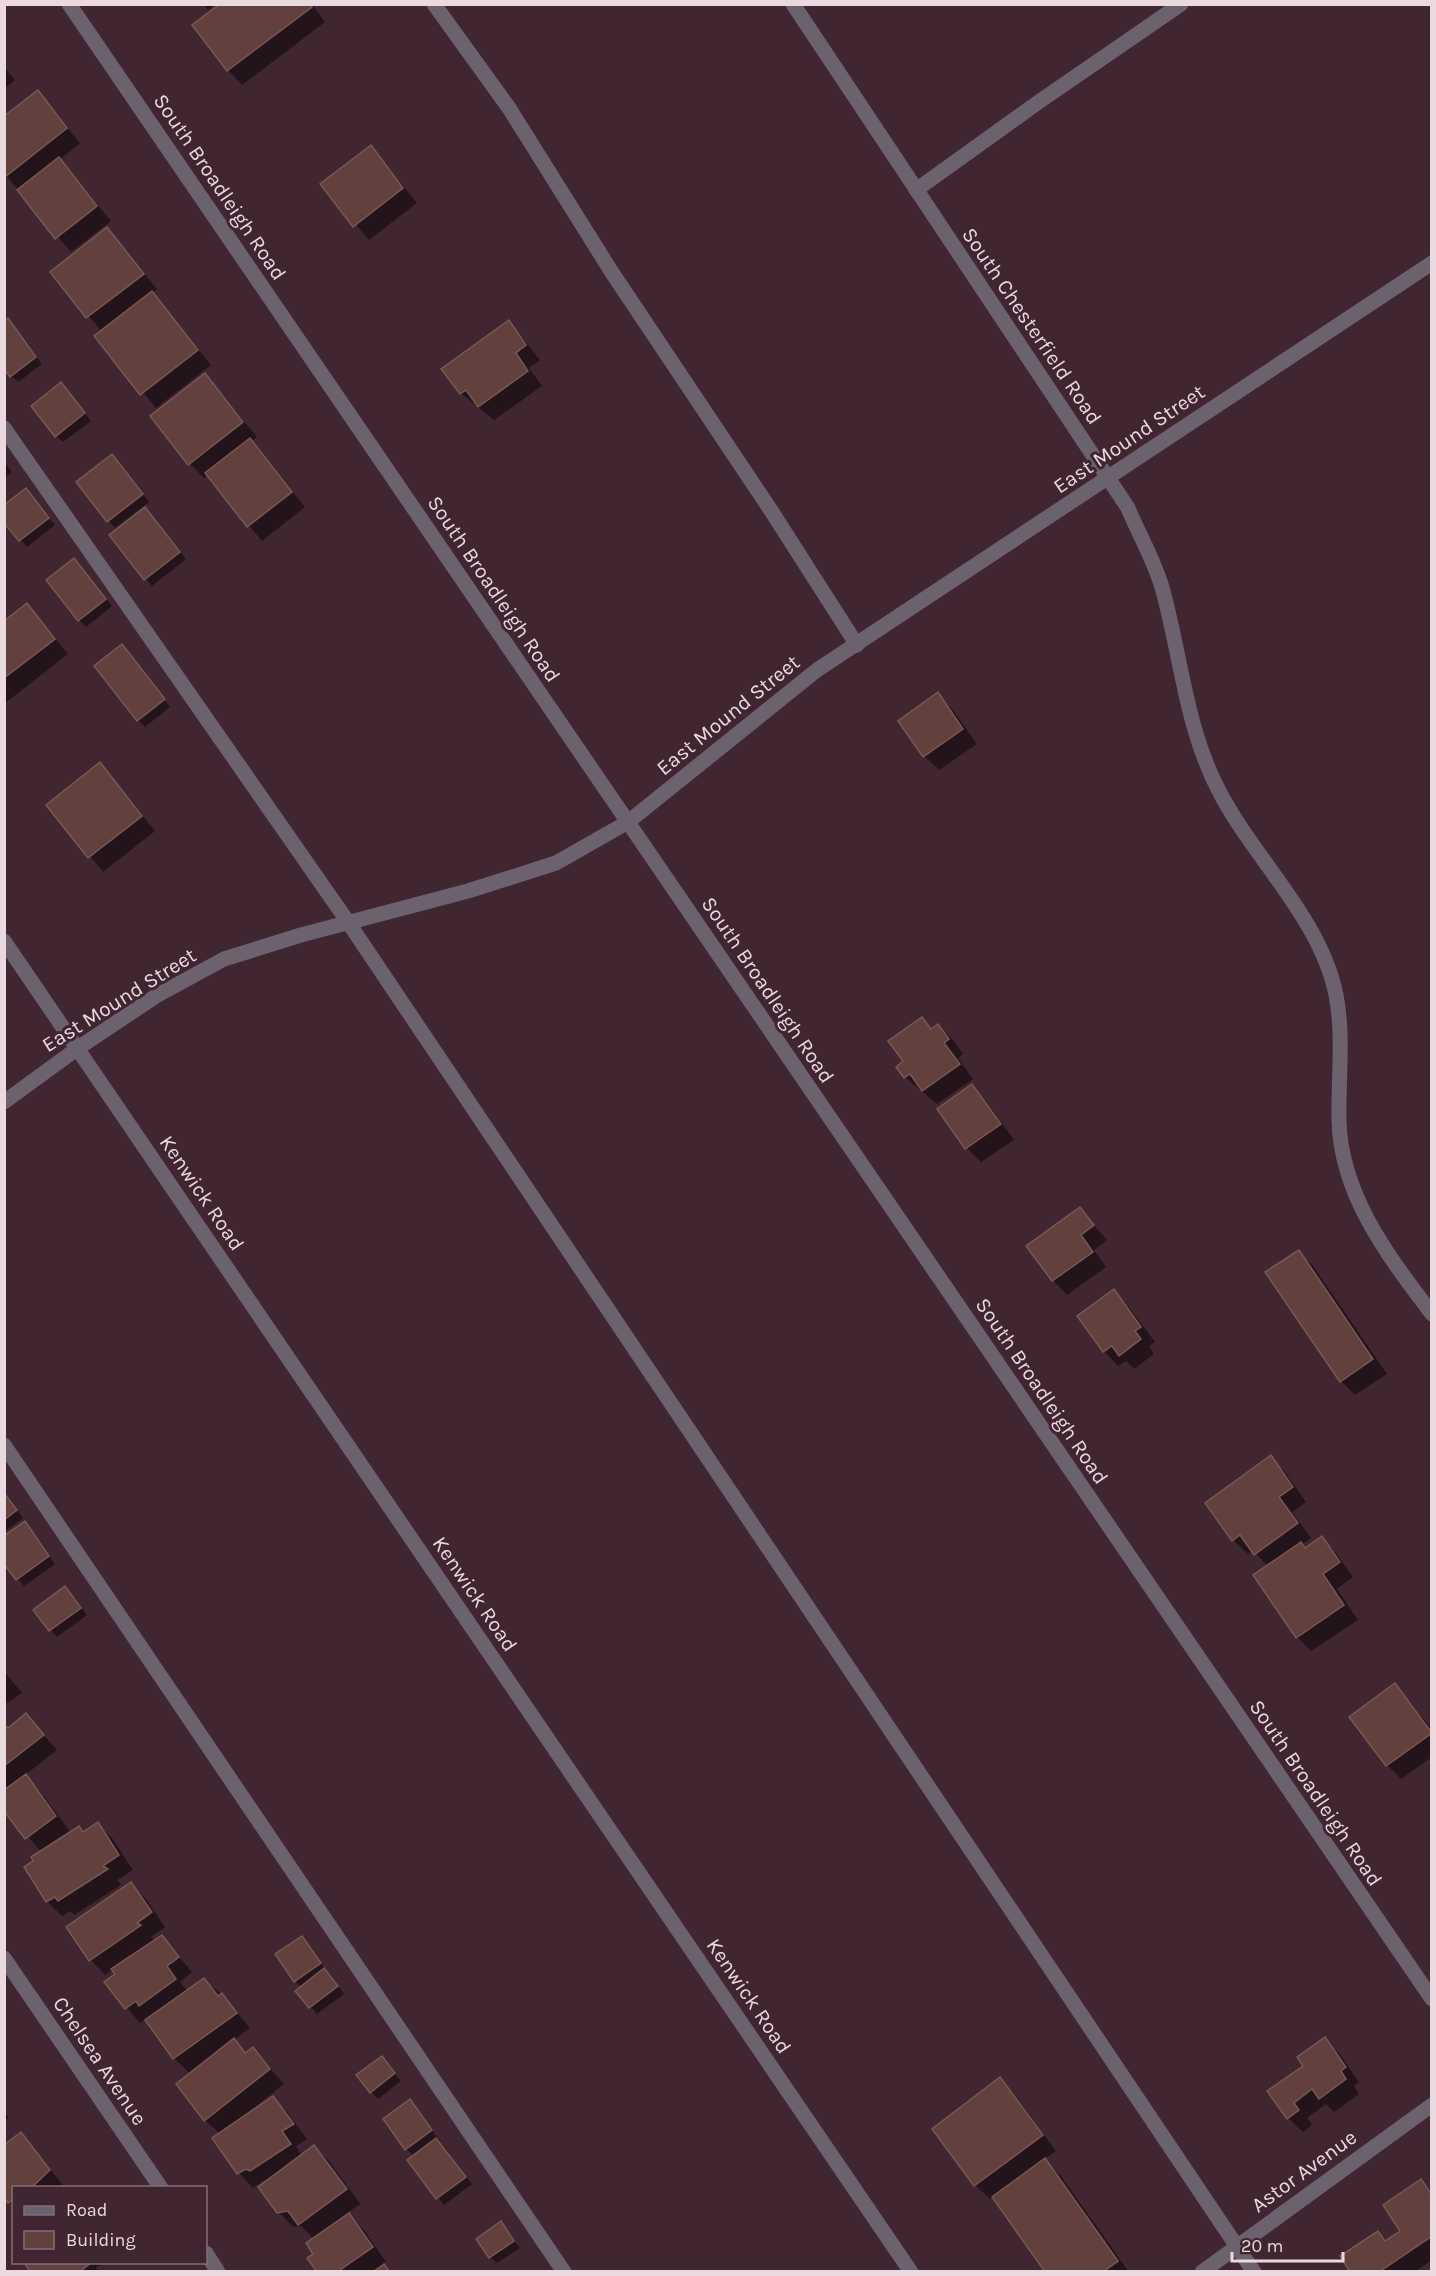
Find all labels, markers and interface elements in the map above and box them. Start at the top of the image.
street label: South Broadleigh Road [149,89,291,285]
street label: South Chesterfield Road [957,223,1107,429]
street label: East Mound Street [1049,380,1209,498]
street label: South Broadleigh Road [423,491,565,687]
street label: East Mound Street [652,650,804,780]
street label: South Broadleigh Road [697,892,839,1088]
street label: East Mound Street [38,943,200,1057]
street label: Kenwick Road [155,1131,249,1255]
street label: South Broadleigh Road [971,1293,1113,1489]
street label: Kenwick Road [428,1532,522,1656]
street label: South Broadleigh Road [1245,1695,1387,1891]
street label: Kenwick Road [702,1934,796,2058]
street label: Chelsea Avenue [48,1992,152,2130]
street label: Astor Avenue [1247,2125,1361,2217]
legend [12,2186,207,2264]
text: Road [66,2199,107,2221]
scale bar [1232,2225,1343,2263]
text: Building [66,2229,136,2251]
text: 20 m [1241,2235,1283,2257]

